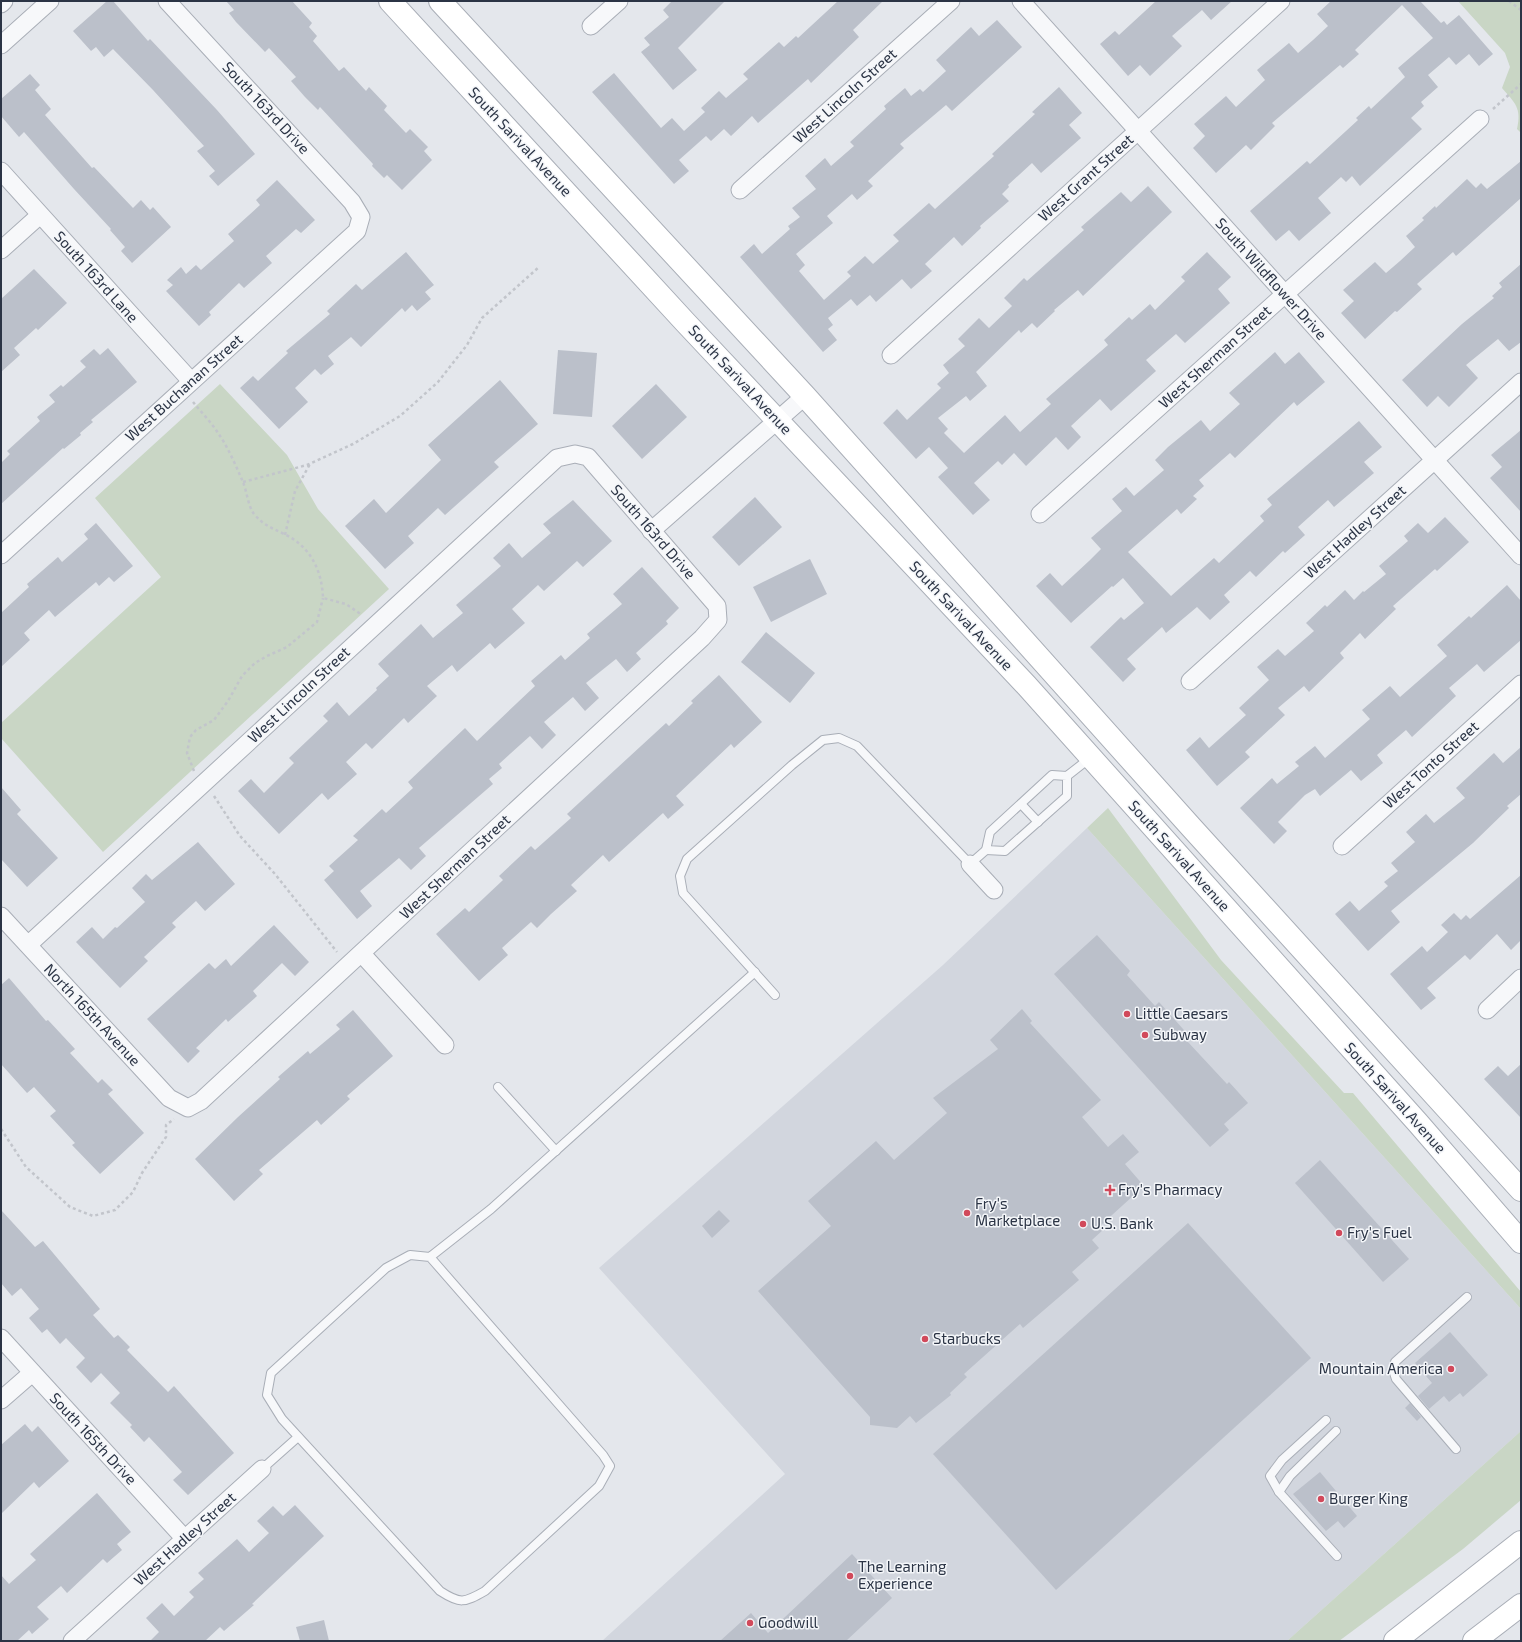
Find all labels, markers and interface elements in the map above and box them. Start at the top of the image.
street label: West Lincoln Street [789,44,900,146]
street label: South 163rd Drive [219,57,314,157]
street label: South Sarival Avenue [465,83,576,200]
street label: West Grant Street [1034,130,1137,225]
street label: South Wildflower Drive [1212,214,1331,343]
street label: South 163rd Lane [51,227,142,326]
street label: West Sherman Street [1154,301,1274,411]
street label: South Sarival Avenue [685,321,796,438]
street label: West Buchanan Street [121,330,246,445]
street label: South 163rd Drive [608,480,700,582]
street label: West Hadley Street [1300,481,1409,582]
street label: South Sarival Avenue [906,557,1017,674]
street label: West Lincoln Street [244,642,353,746]
street label: West Tonto Street [1379,717,1482,812]
street label: South Sarival Avenue [1125,796,1234,915]
street label: West Sherman Street [395,810,514,922]
street label: North 165th Avenue [41,959,145,1069]
place label: Little Caesars [1135,1004,1228,1022]
marker: Little Caesars [1122,1009,1132,1019]
place label: Subway [1153,1025,1207,1043]
marker: Subway [1140,1030,1150,1040]
street label: South Sarival Avenue [1341,1038,1450,1157]
place label: Fry's Pharmacy [1118,1180,1222,1198]
marker: Fry's Pharmacy [1105,1185,1115,1195]
place label: Fry's Marketplace [975,1194,1060,1229]
marker: Fry's Marketplace [962,1208,972,1218]
place label: U.S. Bank [1091,1214,1154,1232]
marker: U.S. Bank [1078,1219,1088,1229]
place label: Fry's Fuel [1347,1223,1412,1241]
marker: Fry's Fuel [1334,1228,1344,1238]
place label: Starbucks [933,1329,1001,1347]
marker: Starbucks [920,1334,930,1344]
place label: Mountain America [1319,1359,1443,1377]
marker: Mountain America [1446,1364,1456,1374]
street label: South 165th Drive [46,1389,141,1488]
street label: West Hadley Street [130,1488,239,1589]
place label: Burger King [1329,1489,1409,1507]
marker: Burger King [1316,1494,1326,1504]
place label: The Learning Experience [858,1557,947,1592]
marker: The Learning Experience [845,1571,855,1581]
place label: Goodwill [758,1613,819,1631]
marker: Goodwill [745,1618,755,1628]

